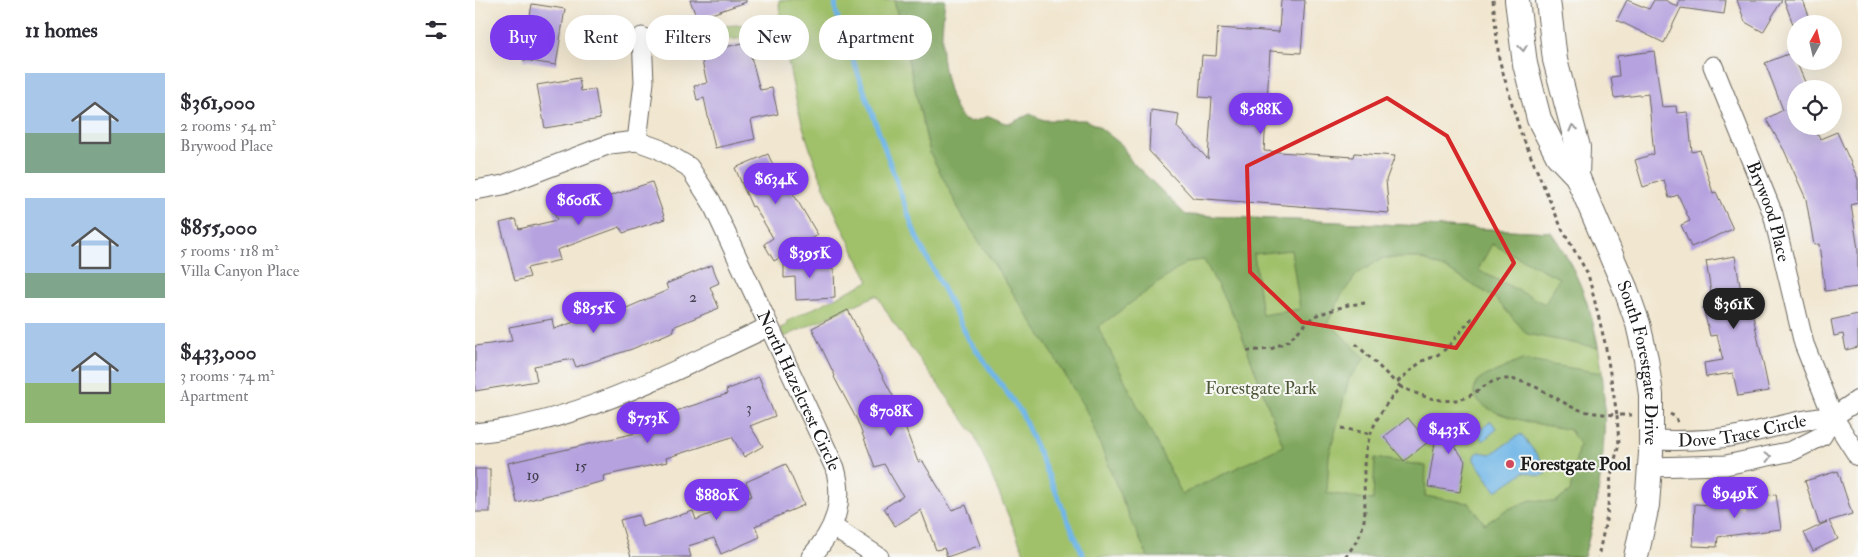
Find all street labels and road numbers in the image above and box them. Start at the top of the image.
street label: Brywood Place [1741,158,1795,265]
street label: South Forestgate Drive [1611,277,1662,445]
street label: North Hazelcrest Circle [751,307,846,475]
street label: Dove Trace Circle [1678,409,1809,453]

